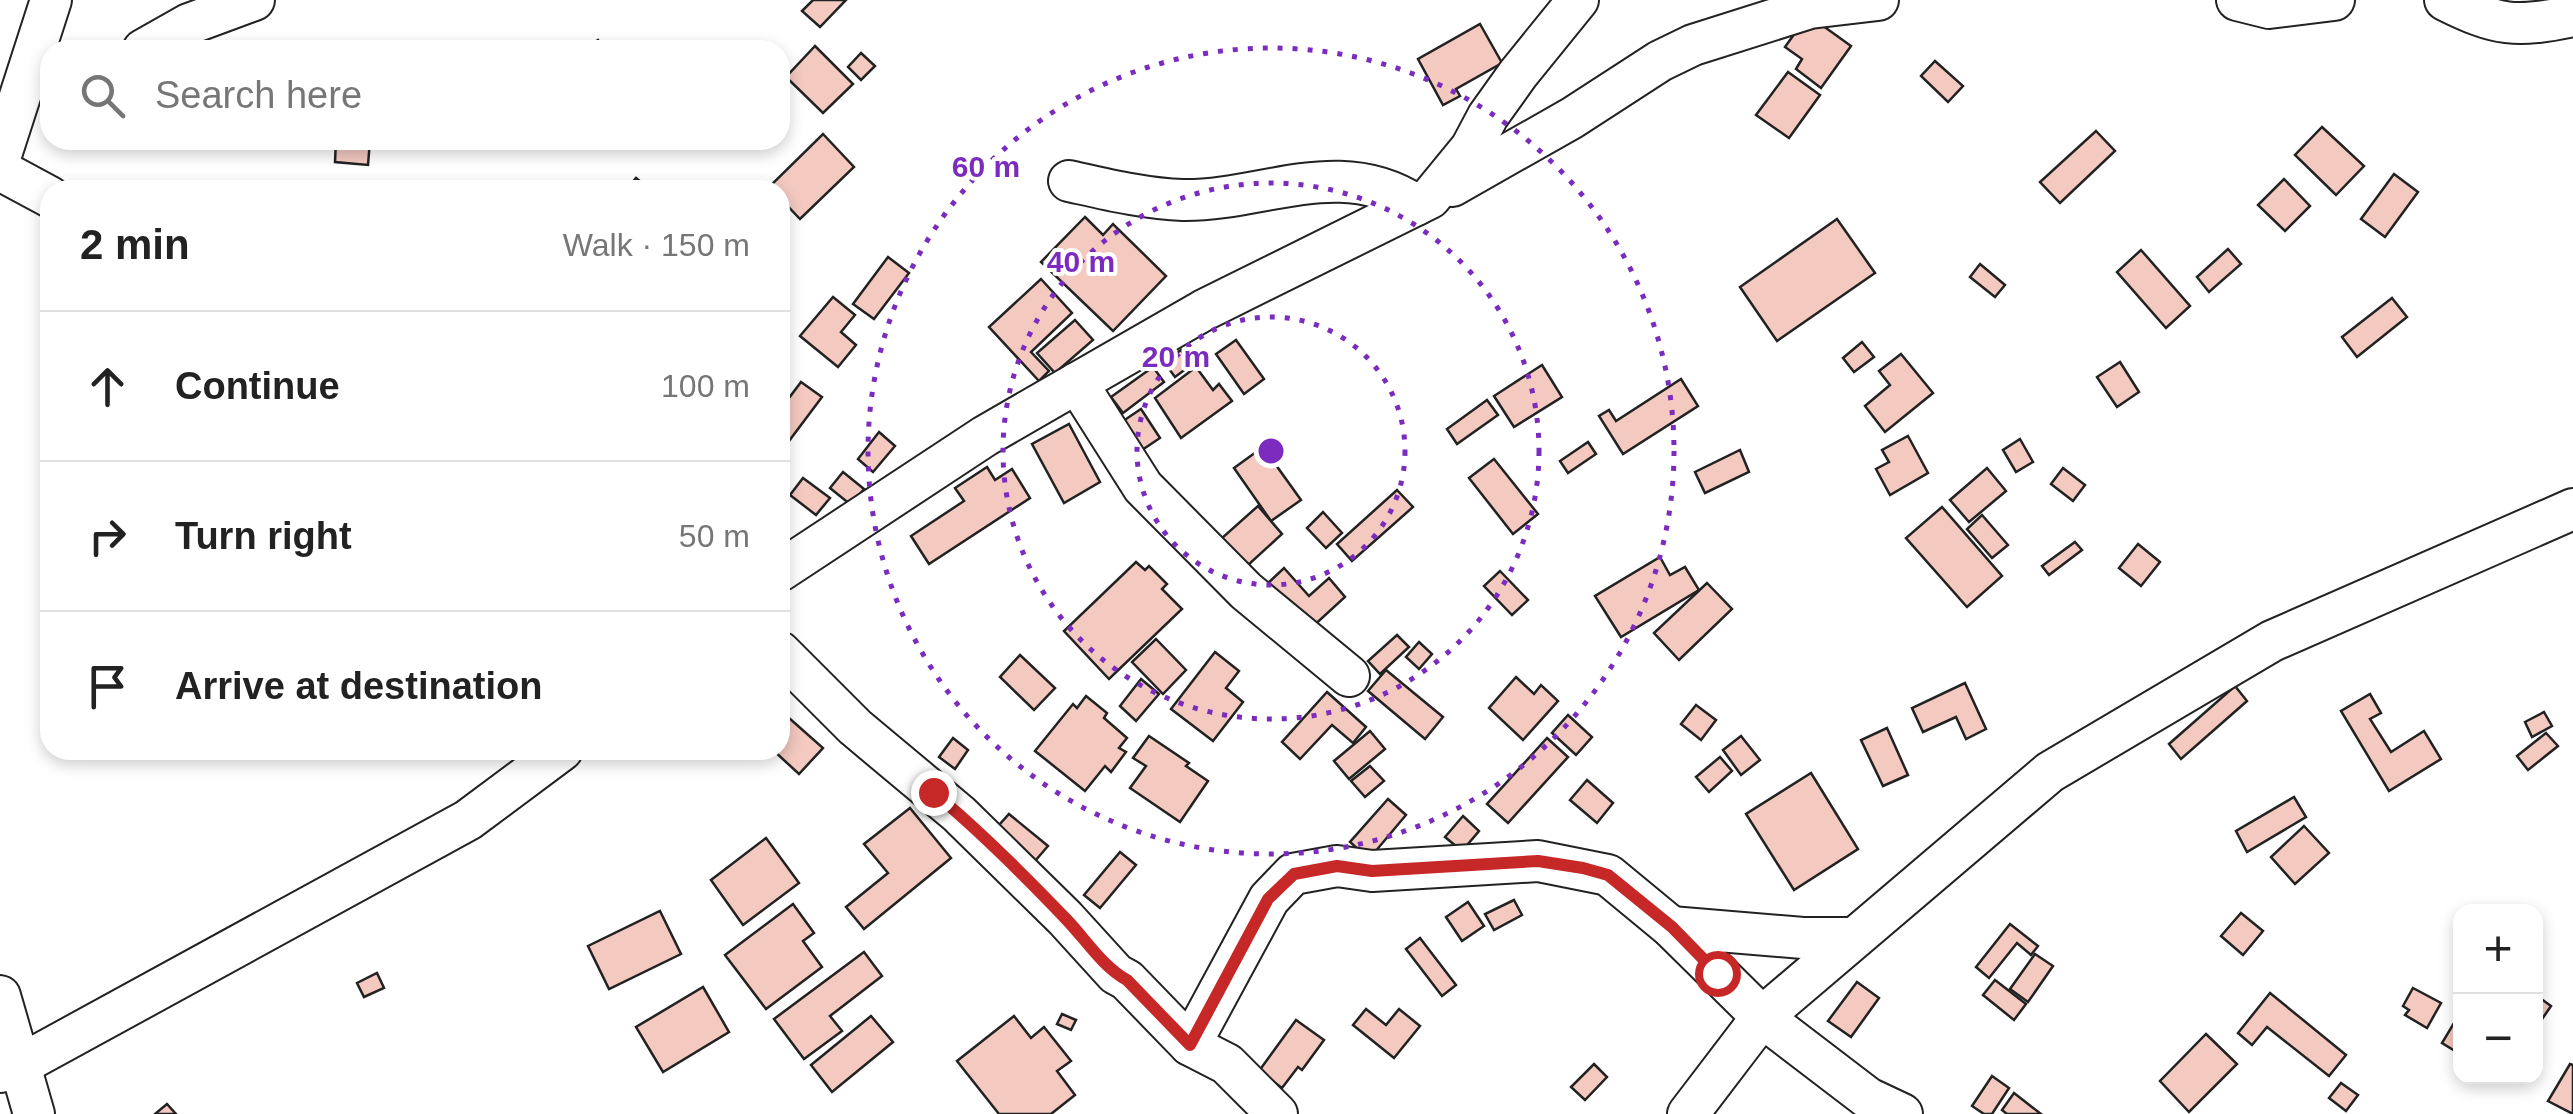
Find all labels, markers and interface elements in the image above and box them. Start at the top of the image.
search box [40,40,790,150]
icon: search [75,68,130,123]
text: Search here [155,74,362,116]
text: 60 m [952,150,1020,183]
text: 2 min [80,221,190,268]
text: Walk · 150 m [563,227,750,263]
text: 40 m [1047,245,1115,278]
text: 20 m [1142,340,1210,373]
icon: ahead [80,359,135,414]
text: Continue [175,365,340,407]
text: 100 m [661,368,750,404]
centre of rings [1253,433,1289,469]
icon: right [80,509,135,564]
text: Turn right [175,515,352,557]
text: 50 m [679,518,750,554]
icon: arrive [80,659,135,714]
text: Arrive at destination [175,665,542,707]
route end [911,770,957,816]
map controls [2453,904,2543,1084]
button: + [2453,904,2543,994]
route start [1695,951,1741,997]
button: − [2453,994,2543,1084]

